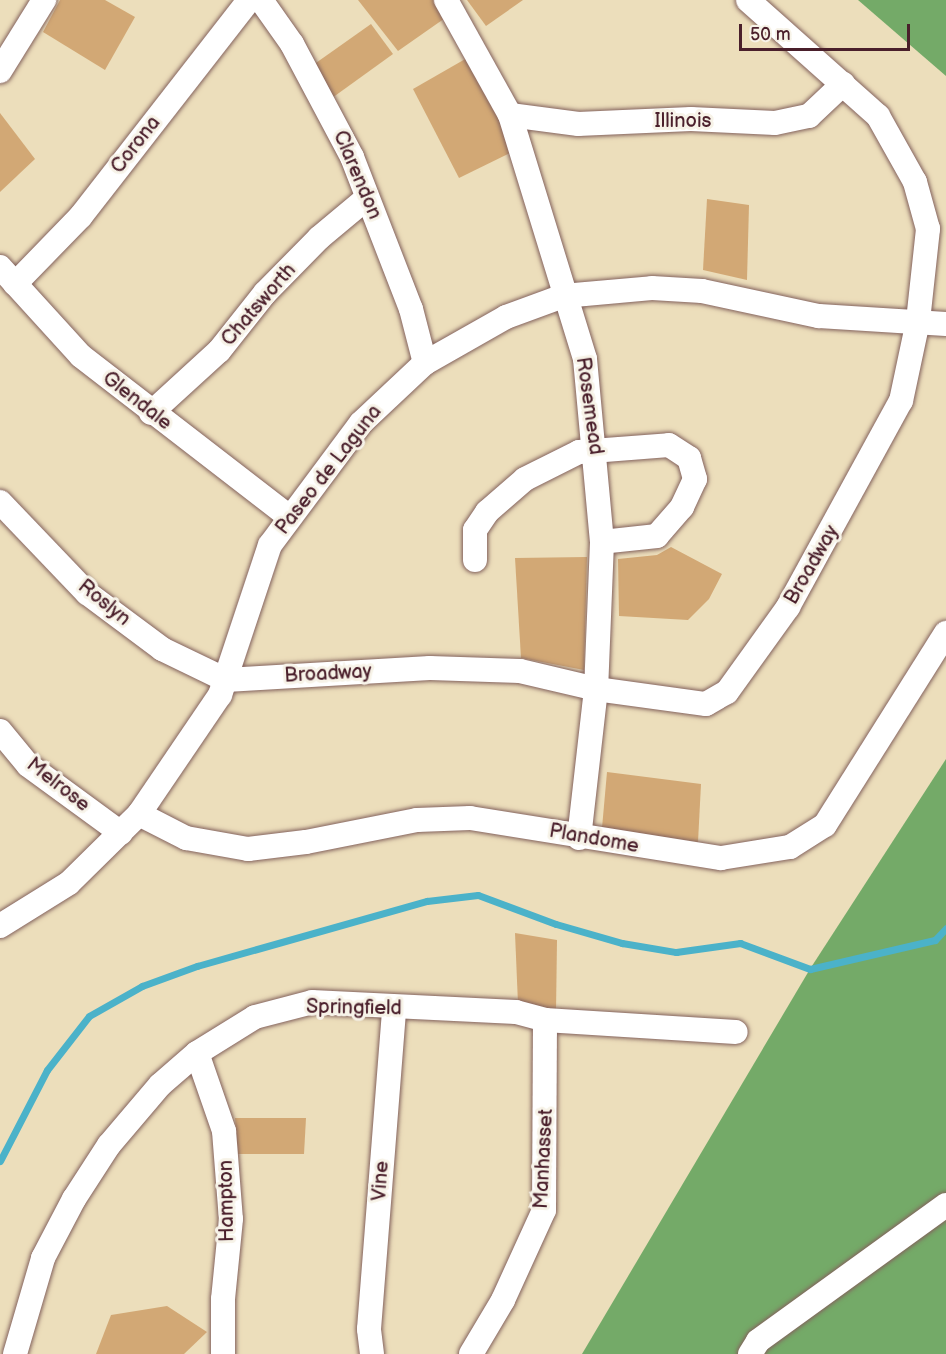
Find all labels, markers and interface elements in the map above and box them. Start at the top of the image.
scale bar [742,12,913,50]
text: 50 m [750,24,791,45]
street label: Illinois [654,109,712,133]
street label: Corona [106,111,166,179]
street label: Clarendon [328,127,386,223]
street label: Chatsworth [217,259,301,351]
street label: Rosemead [570,356,608,456]
street label: Glendale [98,366,176,436]
street label: Paseo de Laguna [271,400,387,540]
street label: Broadway [780,521,844,609]
street label: Roslyn [73,575,135,631]
street label: Broadway [284,660,372,688]
street label: Melrose [22,753,94,817]
street label: Plandome [547,819,641,859]
street label: Springfield [306,995,402,1021]
street label: Manhasset [529,1108,559,1210]
street label: Hampton [214,1160,240,1242]
street label: Vine [368,1160,394,1202]

